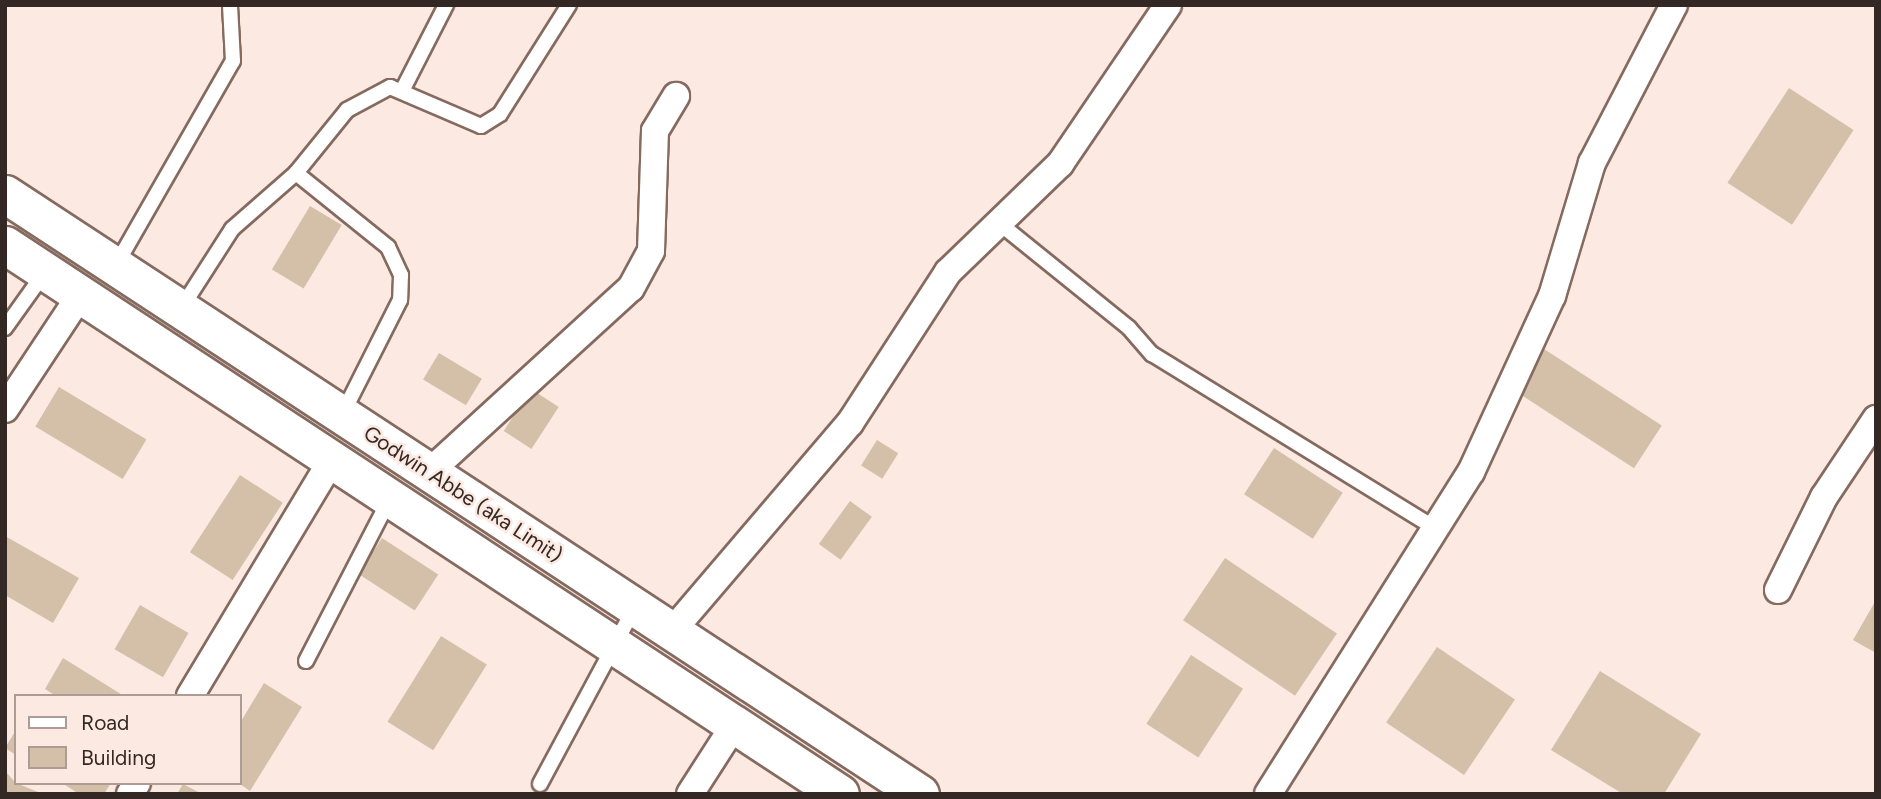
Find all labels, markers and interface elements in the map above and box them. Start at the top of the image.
street label: Godwin Abbe (aka Limit) [359,420,567,568]
legend [14,694,242,785]
text: Road [81,710,129,735]
text: Building [81,745,156,770]

